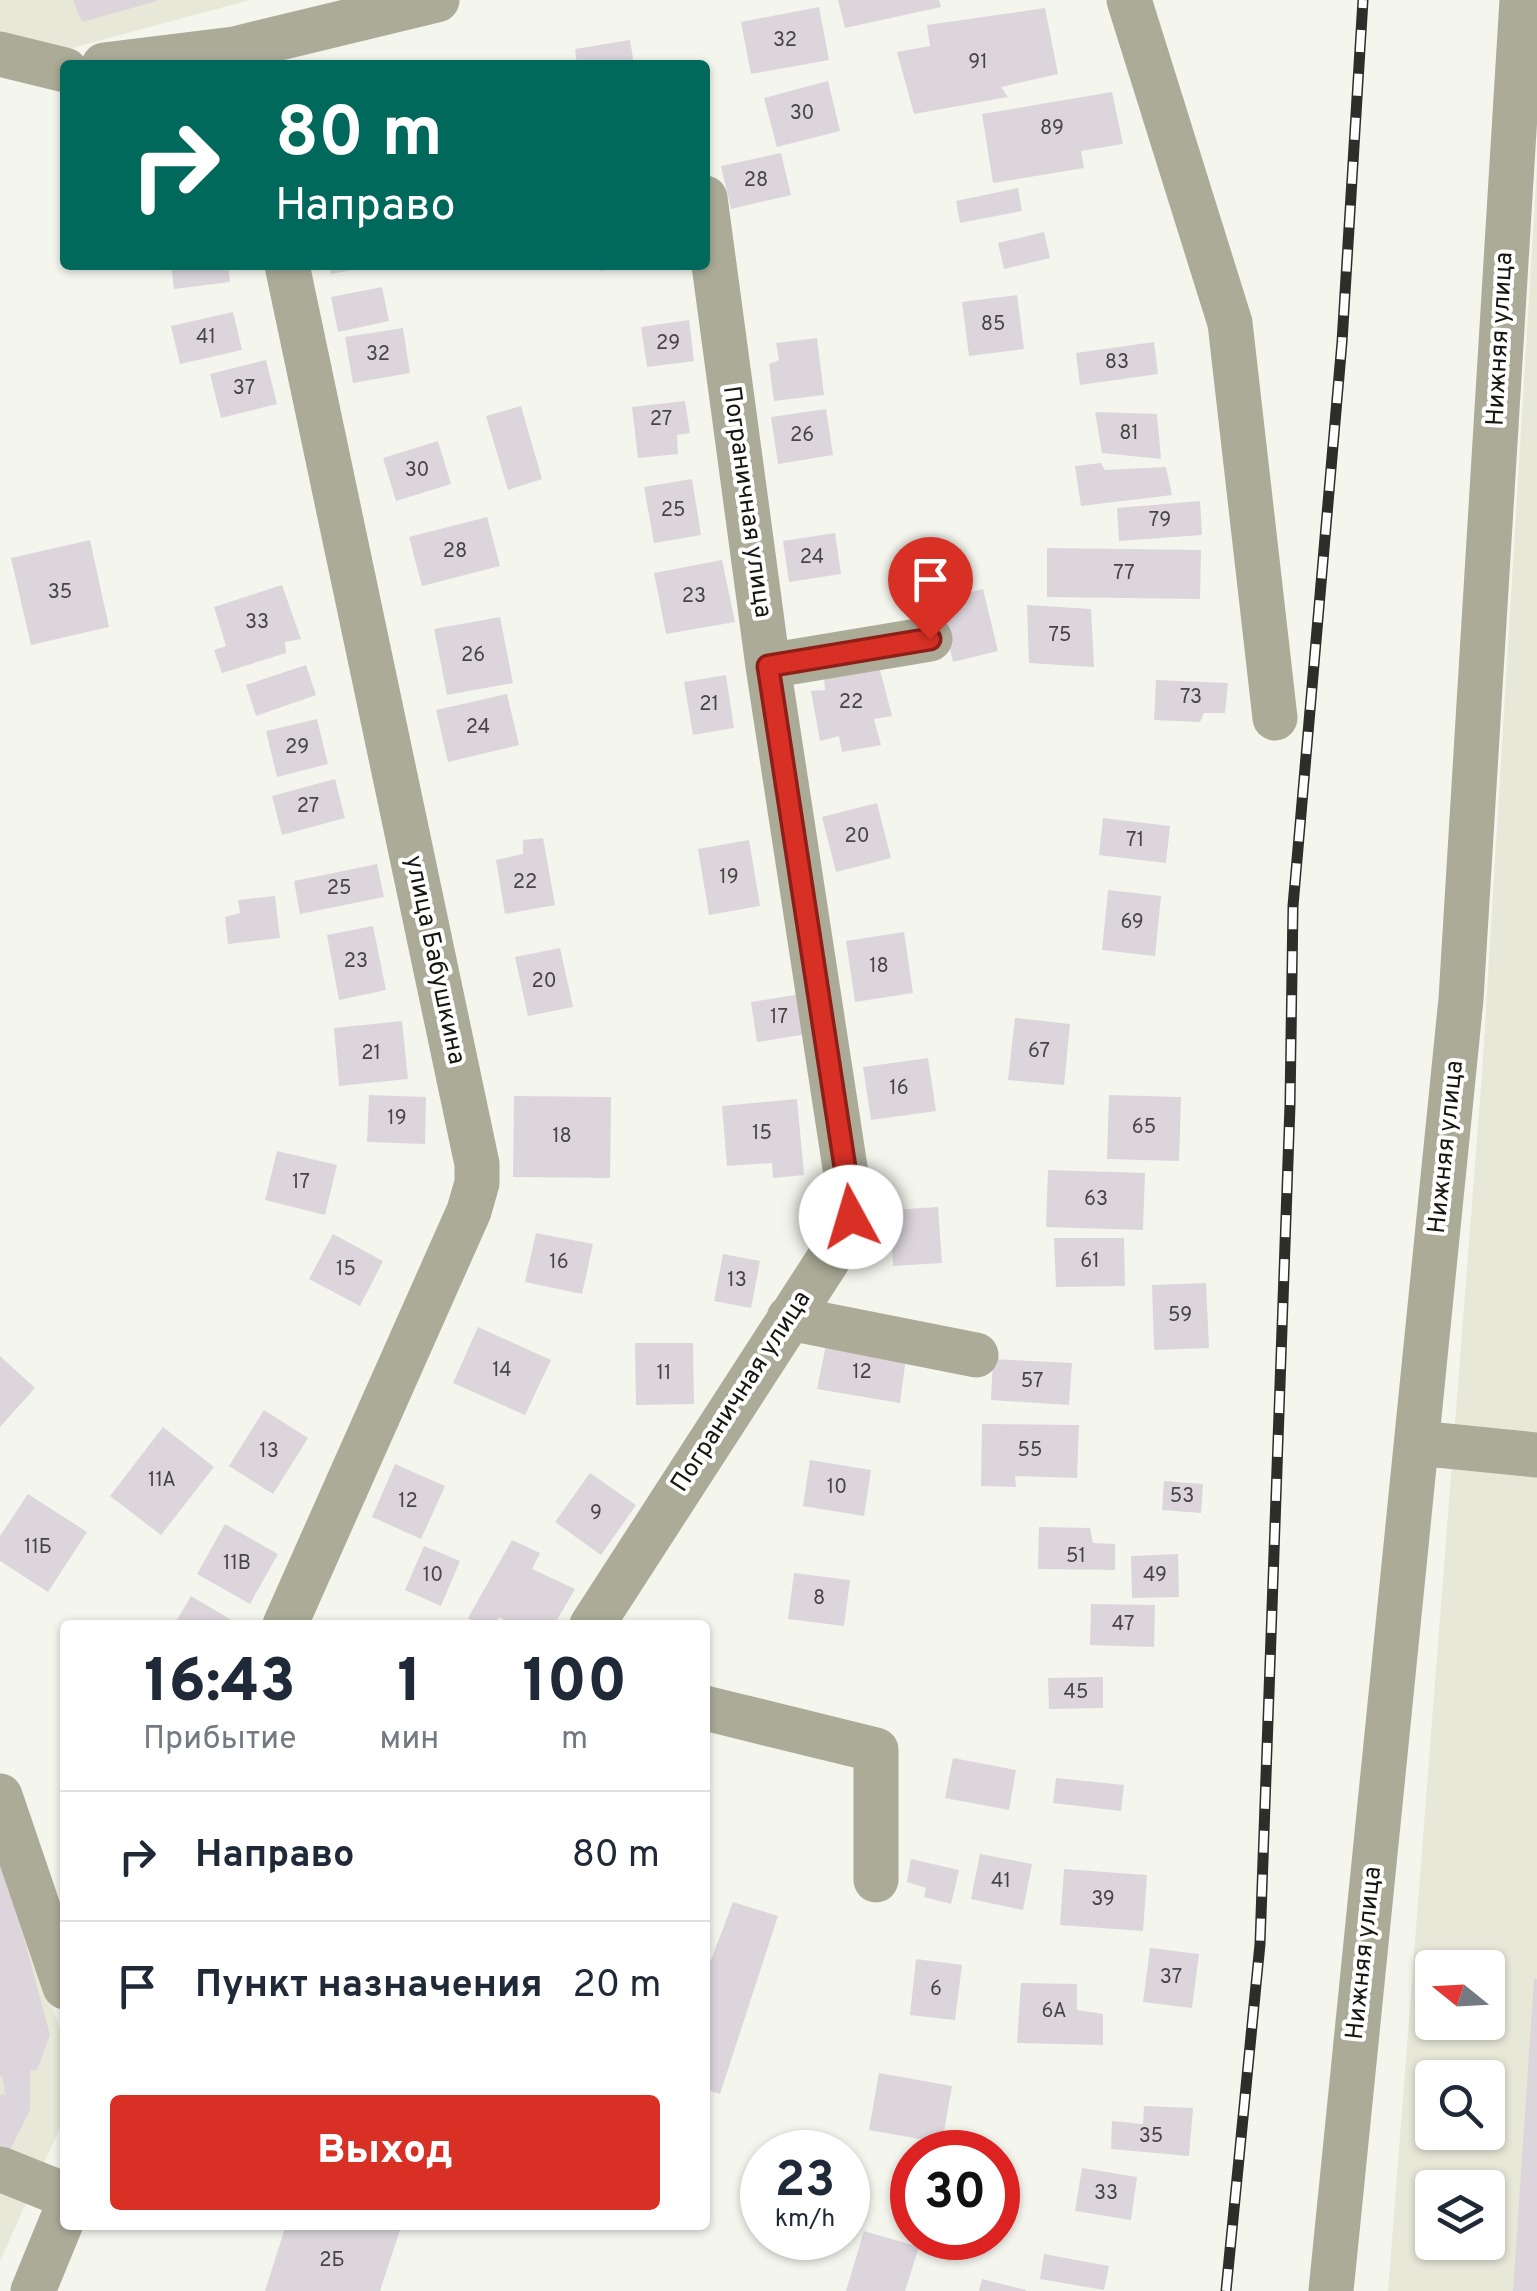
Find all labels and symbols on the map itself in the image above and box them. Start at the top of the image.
house number: 32 [773,28,797,54]
house number: 91 [968,50,988,76]
house number: 30 [790,101,814,127]
house number: 89 [1040,116,1064,142]
house number: 28 [744,168,768,194]
street label: Нижняя улица [1480,251,1522,427]
house number: 85 [981,312,1005,338]
house number: 41 [196,325,216,351]
house number: 29 [656,331,680,357]
house number: 32 [366,342,390,368]
house number: 83 [1105,350,1129,376]
house number: 37 [233,376,255,402]
street label: Пограничная улица [714,384,778,620]
house number: 27 [650,407,672,433]
house number: 81 [1119,421,1139,447]
house number: 26 [790,423,814,449]
house number: 30 [405,458,429,484]
house number: 25 [661,498,685,524]
house number: 79 [1149,508,1171,534]
pin [888,537,973,640]
house number: 28 [443,539,467,565]
house number: 24 [800,545,824,571]
house number: 77 [1113,561,1135,587]
house number: 35 [48,580,72,606]
house number: 23 [682,584,706,610]
house number: 33 [245,610,269,636]
house number: 75 [1049,623,1071,649]
house number: 26 [461,643,485,669]
house number: 73 [1180,685,1202,711]
house number: 22 [839,690,863,716]
house number: 21 [699,692,719,718]
house number: 24 [466,715,490,741]
house number: 29 [285,735,309,761]
house number: 27 [297,794,319,820]
house number: 20 [844,824,870,850]
house number: 71 [1126,828,1144,854]
street label: улица Бабушкина [396,853,472,1067]
house number: 19 [719,865,739,891]
house number: 22 [513,870,537,896]
house number: 25 [327,876,351,902]
house number: 69 [1120,910,1144,936]
house number: 23 [344,949,368,975]
house number: 18 [869,954,889,980]
house number: 20 [531,969,557,995]
house number: 17 [770,1005,788,1031]
house number: 67 [1028,1039,1050,1065]
house number: 21 [361,1041,381,1067]
street label: Нижняя улица [1422,1059,1472,1235]
house number: 16 [889,1076,909,1102]
house number: 19 [387,1106,407,1132]
house number: 65 [1132,1115,1156,1141]
house number: 15 [752,1121,772,1147]
house number: 18 [552,1124,572,1150]
position arrow [799,1165,903,1269]
house number: 17 [292,1170,310,1196]
house number: 63 [1084,1187,1108,1213]
house number: 61 [1080,1249,1100,1275]
house number: 16 [549,1250,569,1276]
house number: 15 [336,1257,356,1283]
house number: 13 [727,1268,747,1294]
street label: Пограничная улица [665,1285,819,1499]
house number: 59 [1168,1303,1192,1329]
house number: 14 [492,1358,512,1384]
house number: 12 [852,1360,872,1386]
house number: 11 [657,1361,671,1387]
house number: 57 [1021,1369,1043,1395]
house number: 55 [1018,1438,1042,1464]
house number: 13 [259,1439,279,1465]
house number: 11А [148,1468,176,1494]
house number: 10 [827,1475,847,1501]
house number: 53 [1170,1484,1194,1510]
house number: 12 [398,1489,418,1515]
house number: 9 [590,1501,602,1527]
house number: 11Б [24,1535,52,1561]
house number: 51 [1066,1544,1086,1570]
house number: 11В [223,1551,251,1577]
house number: 10 [423,1563,443,1589]
house number: 49 [1143,1563,1167,1589]
house number: 8 [813,1586,825,1612]
house number: 47 [1112,1612,1134,1638]
house number: 45 [1064,1680,1088,1706]
street label: Нижняя улица [1340,1865,1390,2041]
house number: 41 [991,1869,1011,1895]
house number: 39 [1091,1887,1115,1913]
north arrow [1415,1950,1505,2040]
house number: 37 [1160,1965,1182,1991]
house number: 6 [930,1977,942,2003]
house number: 6А [1041,1999,1067,2025]
house number: 35 [1139,2124,1163,2150]
speed limit sign: 30 [890,2130,1020,2260]
house number: 33 [1094,2181,1118,2207]
house number: 2Б [319,2248,345,2274]

